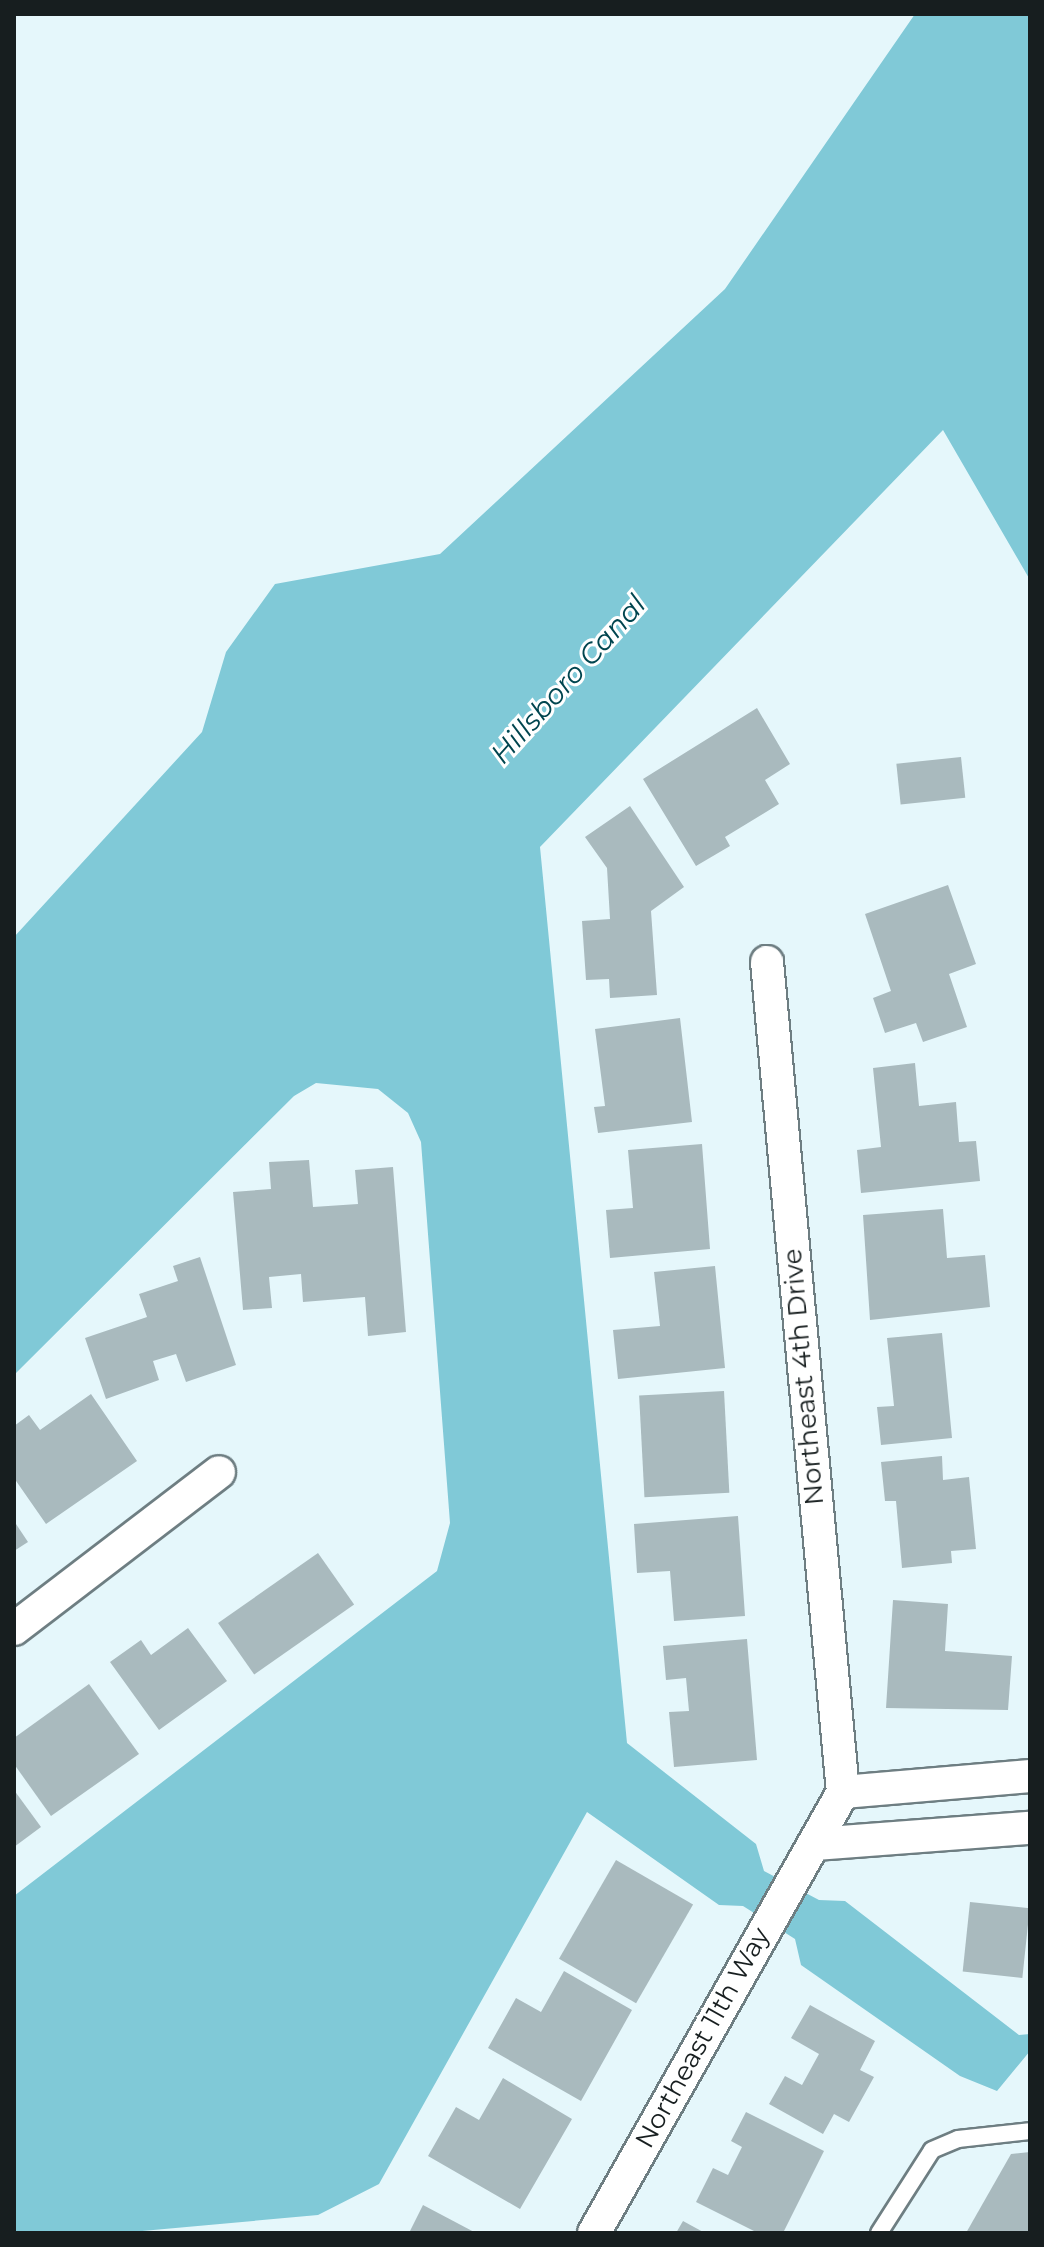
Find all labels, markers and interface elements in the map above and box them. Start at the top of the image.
water label: Hillsboro Canal [483,588,653,770]
street label: Northeast 4th Drive [777,1247,831,1507]
street label: Northeast 11th Way [629,1922,777,2154]

